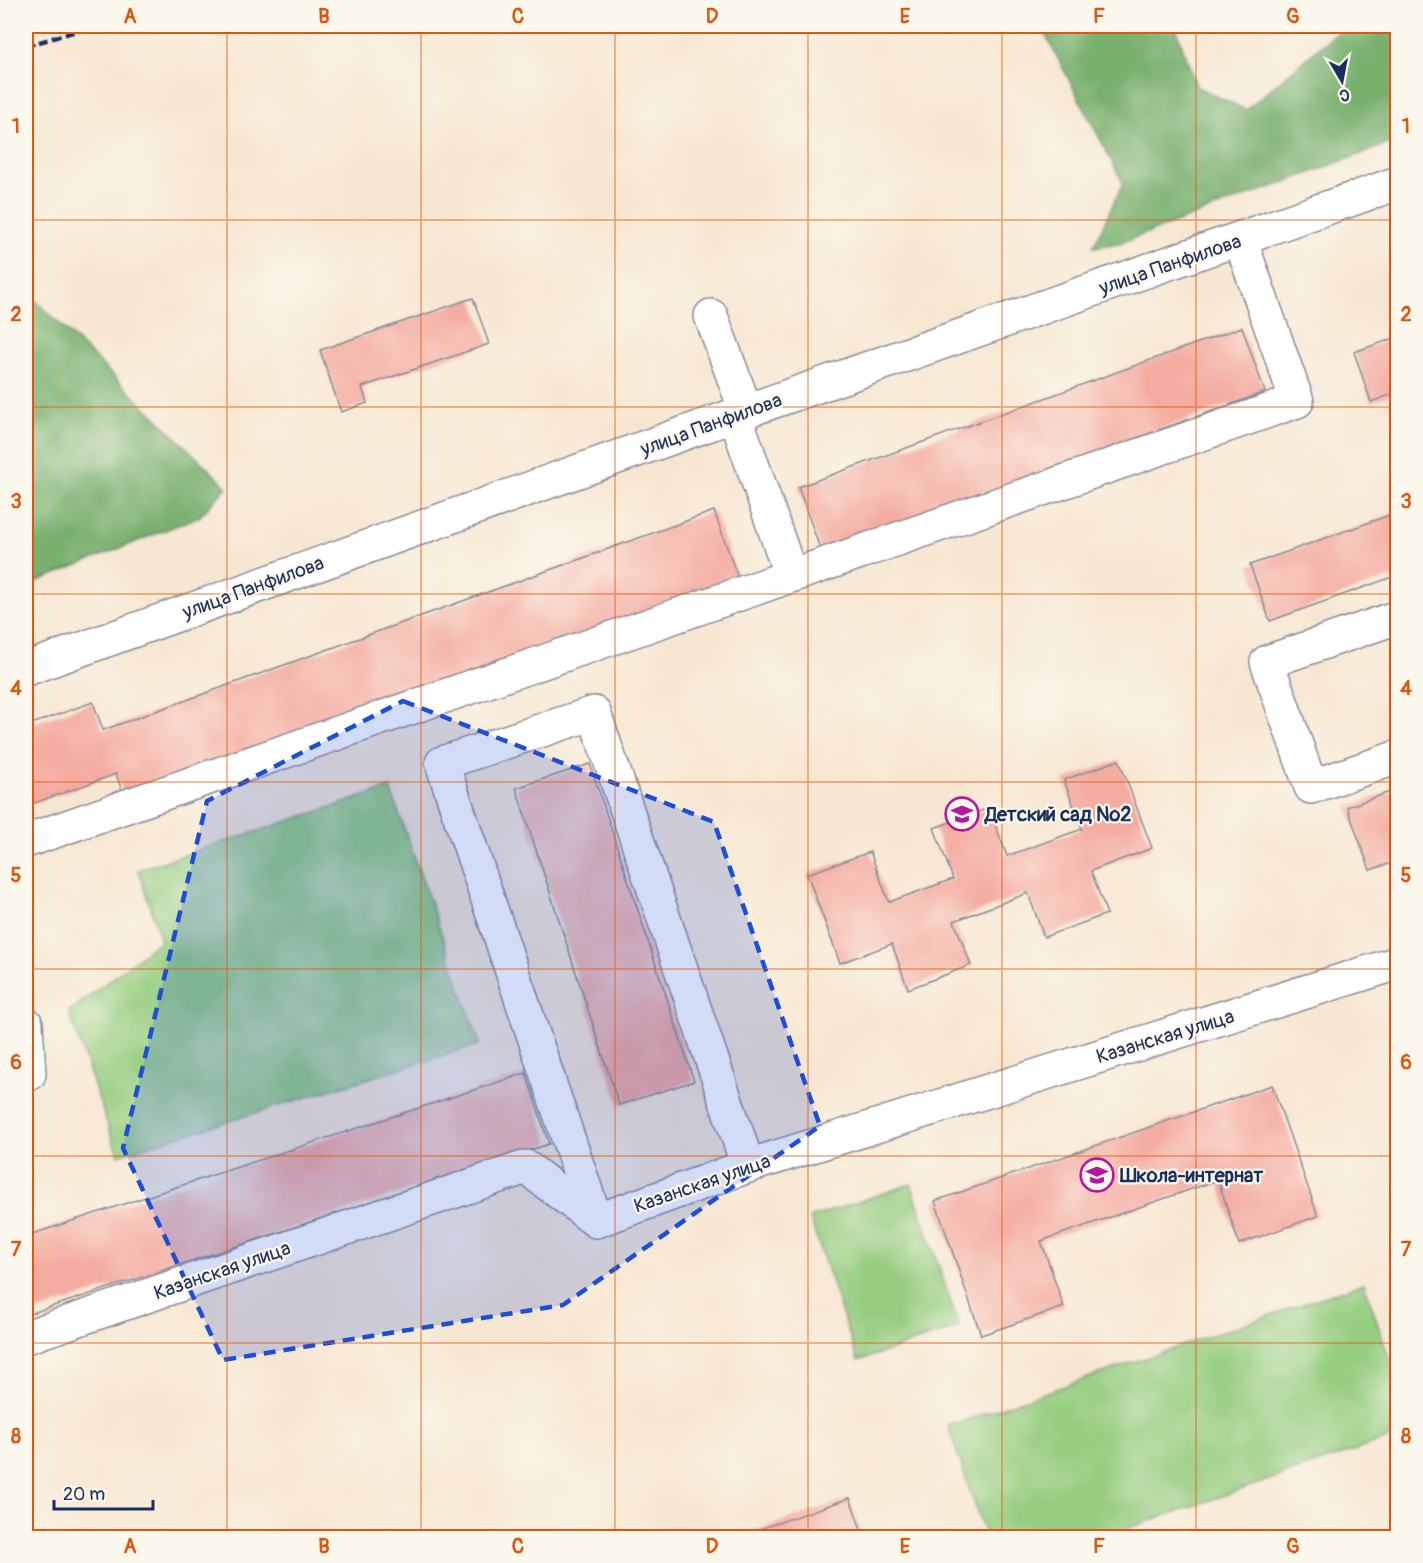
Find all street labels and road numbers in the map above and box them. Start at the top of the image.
street label: улица Панфилова [1095,228,1245,301]
street label: улица Панфилова [636,387,785,462]
street label: улица Панфилова [178,550,327,625]
street label: Казанская улица [1093,1004,1237,1069]
street label: Казанская улица [630,1148,774,1219]
street label: Казанская улица [150,1235,294,1306]

